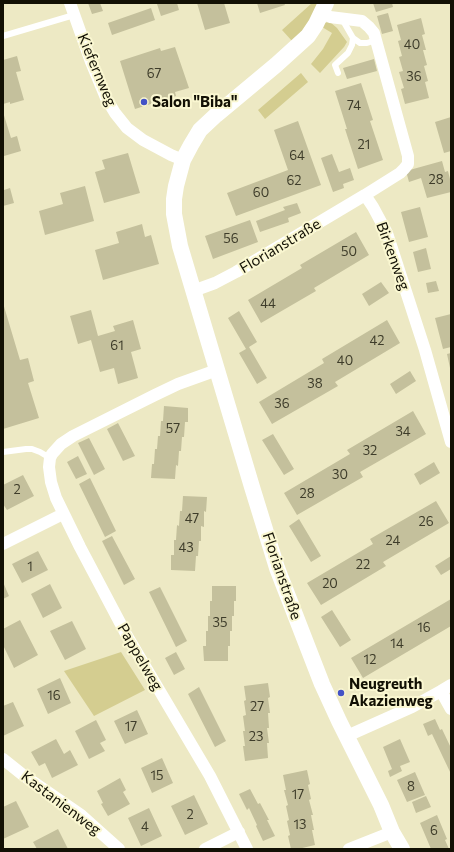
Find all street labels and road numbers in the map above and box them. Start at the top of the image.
street label: Kiefernweg [74,31,120,109]
street label: Florianstraße [236,215,324,277]
street label: Birkenweg [372,219,414,293]
street label: Florianstraße [259,530,305,622]
street label: Pappelweg [114,620,166,694]
street label: Kastanienweg [18,767,104,839]

